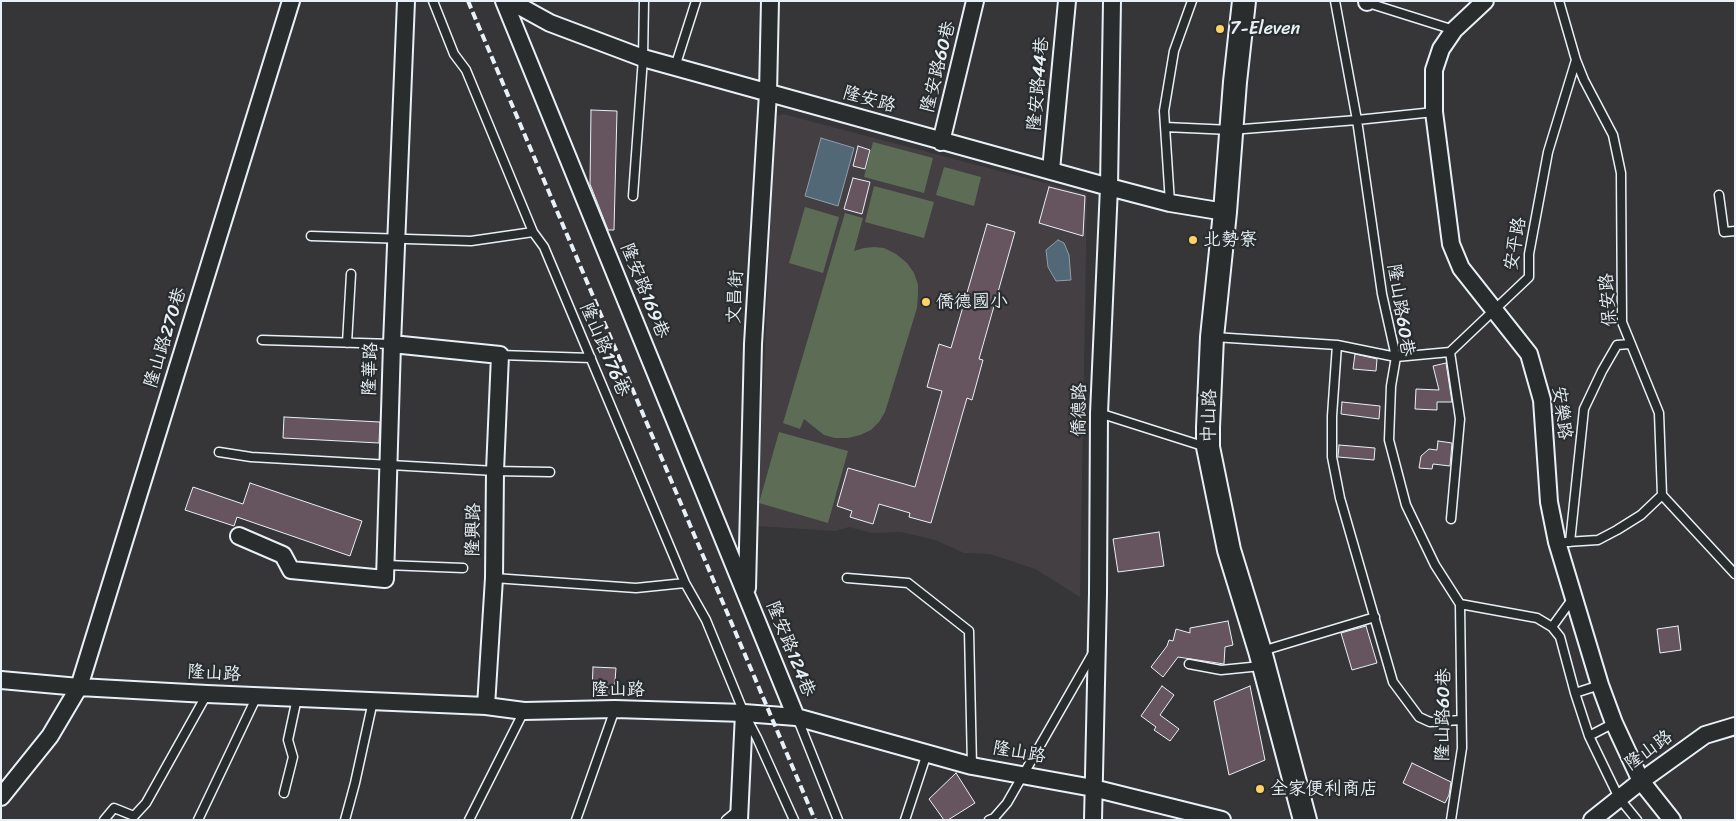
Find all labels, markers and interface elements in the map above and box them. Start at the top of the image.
place label: 7-Eleven [1230,18,1300,40]
street label: 隆安路60巷 [917,19,961,115]
marker: 7-Eleven [1214,23,1226,35]
street label: 隆安路44巷 [1024,36,1054,132]
street label: 隆安路 [840,82,898,118]
street label: 安平路 [1501,216,1531,272]
place label: 北勢寮 [1203,229,1257,251]
marker: 北勢寮 [1187,234,1199,246]
street label: 隆安路169巷 [615,240,673,342]
street label: 隆山路60巷 [1382,262,1418,358]
street label: 文昌街 [724,269,748,325]
street label: 保安路 [1596,272,1622,328]
street label: 隆山路270巷 [140,285,192,391]
place label: 僑德國小 [936,291,1008,313]
marker: 僑德國小 [920,296,932,308]
street label: 隆山路176巷 [574,300,634,400]
street label: 隆華路 [359,342,383,396]
street label: 僑德路 [1069,383,1091,437]
street label: 安樂路 [1547,385,1575,441]
street label: 中山路 [1199,389,1221,443]
street label: 隆興路 [463,503,485,557]
street label: 隆安路124巷 [761,598,819,700]
street label: 隆山路 [186,662,242,686]
street label: 隆山路60巷 [1432,668,1456,762]
street label: 隆山路 [591,679,645,701]
street label: 隆山路 [1621,726,1677,776]
street label: 隆山路 [991,738,1047,768]
place label: 全家便利商店 [1270,778,1378,800]
marker: 全家便利商店 [1254,783,1266,795]

